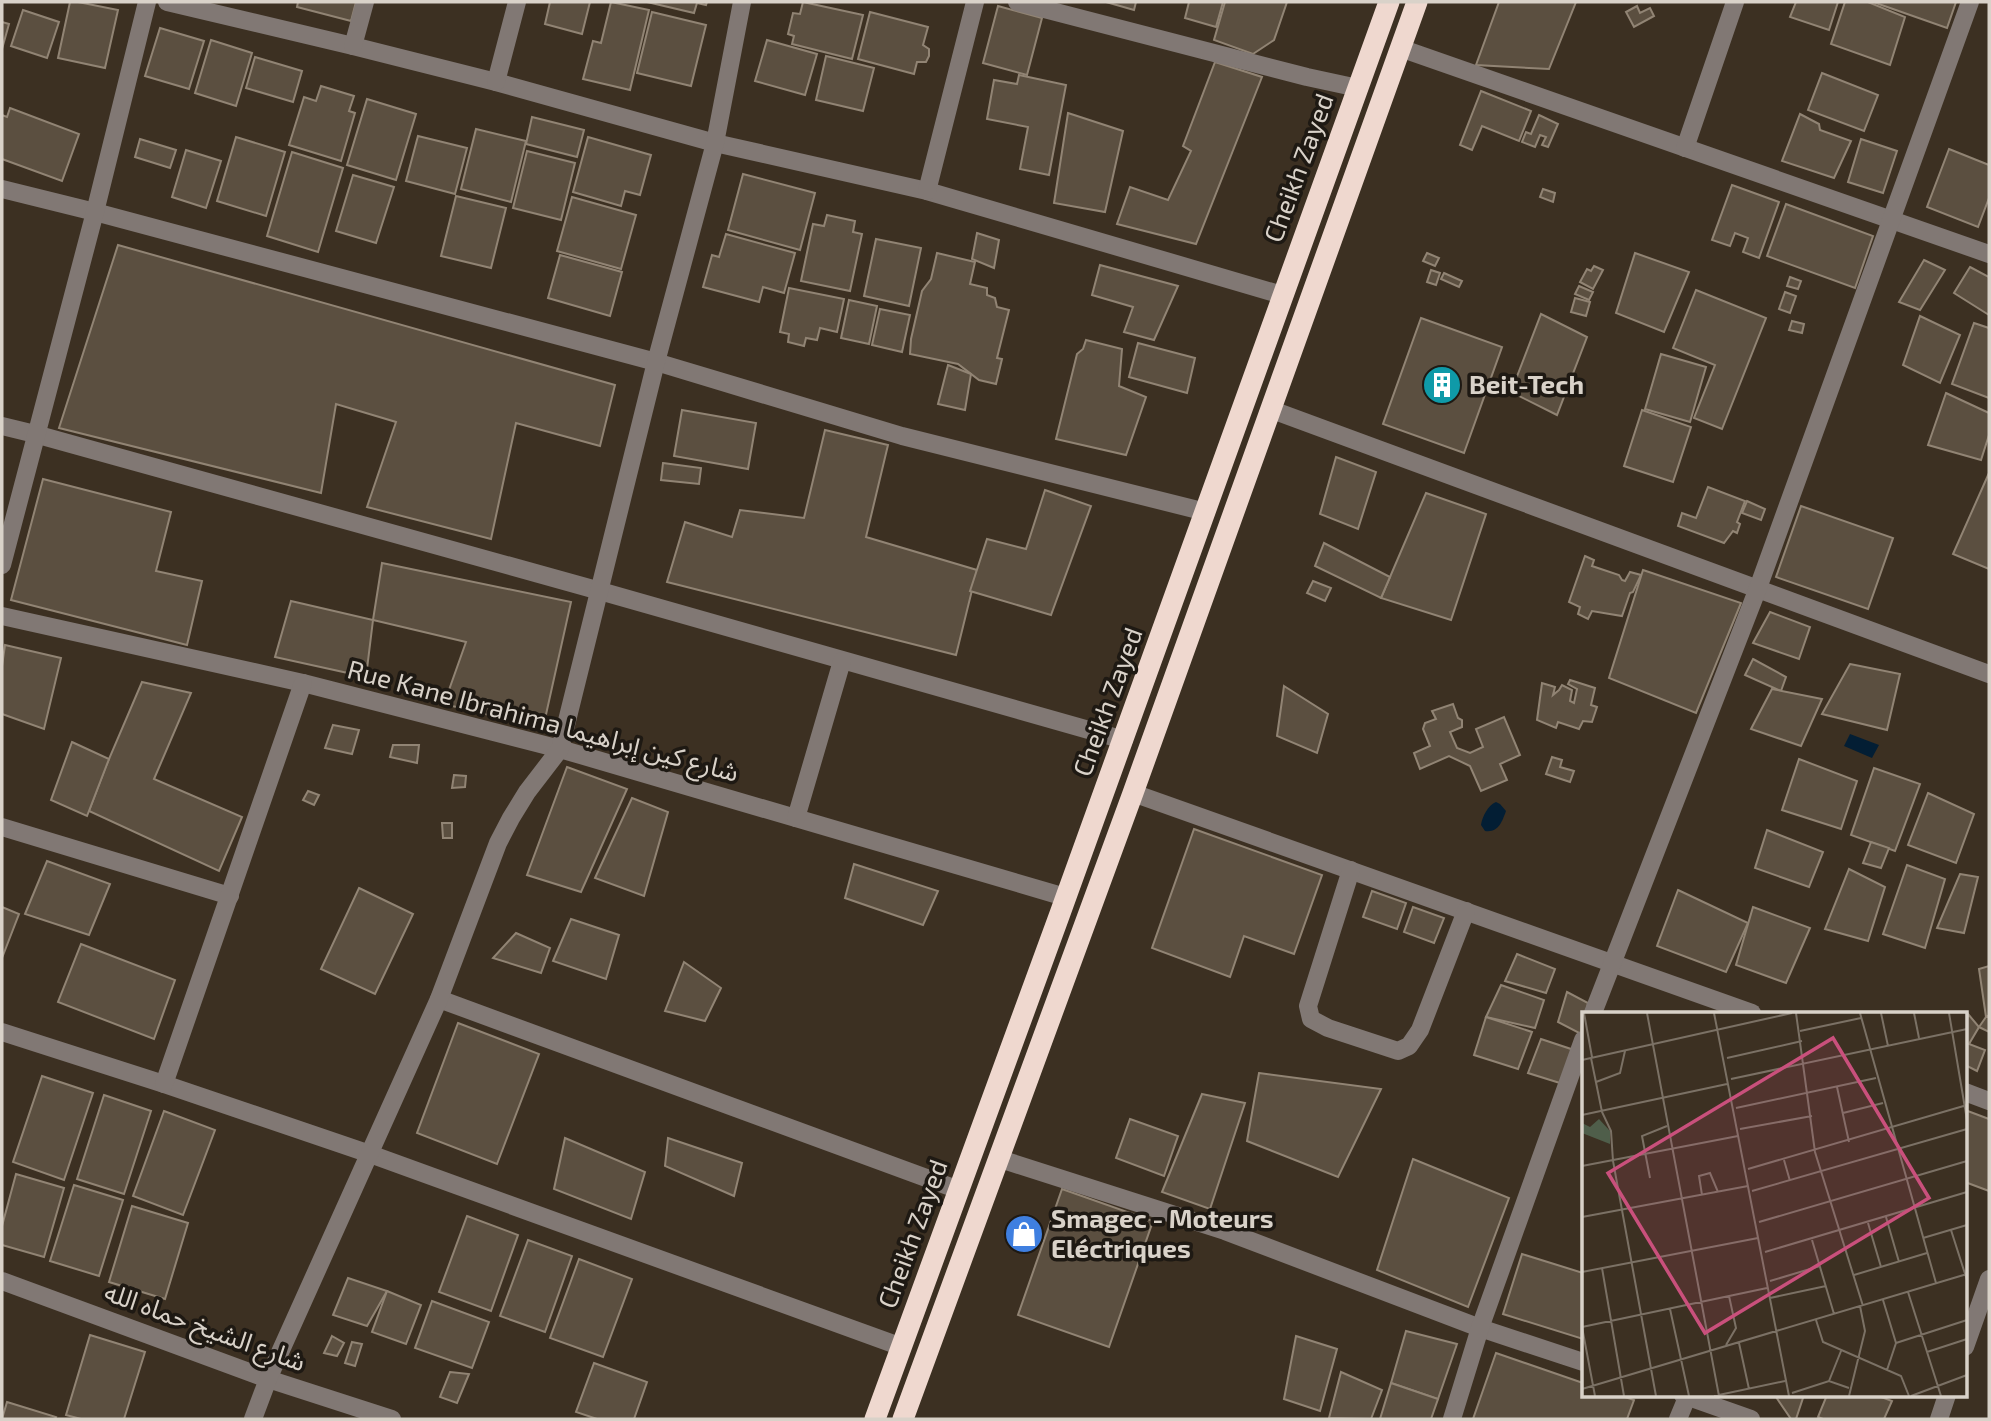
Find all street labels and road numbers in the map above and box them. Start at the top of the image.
street label: Cheikh Zayed [1256,89,1339,246]
street label: Cheikh Zayed [1065,623,1148,780]
street label: Rue Kane Ibrahima شارع كين إبراهيما [343,652,742,792]
street label: Cheikh Zayed [870,1155,953,1312]
street label: شارع الشيخ حماه الله [99,1275,310,1382]

